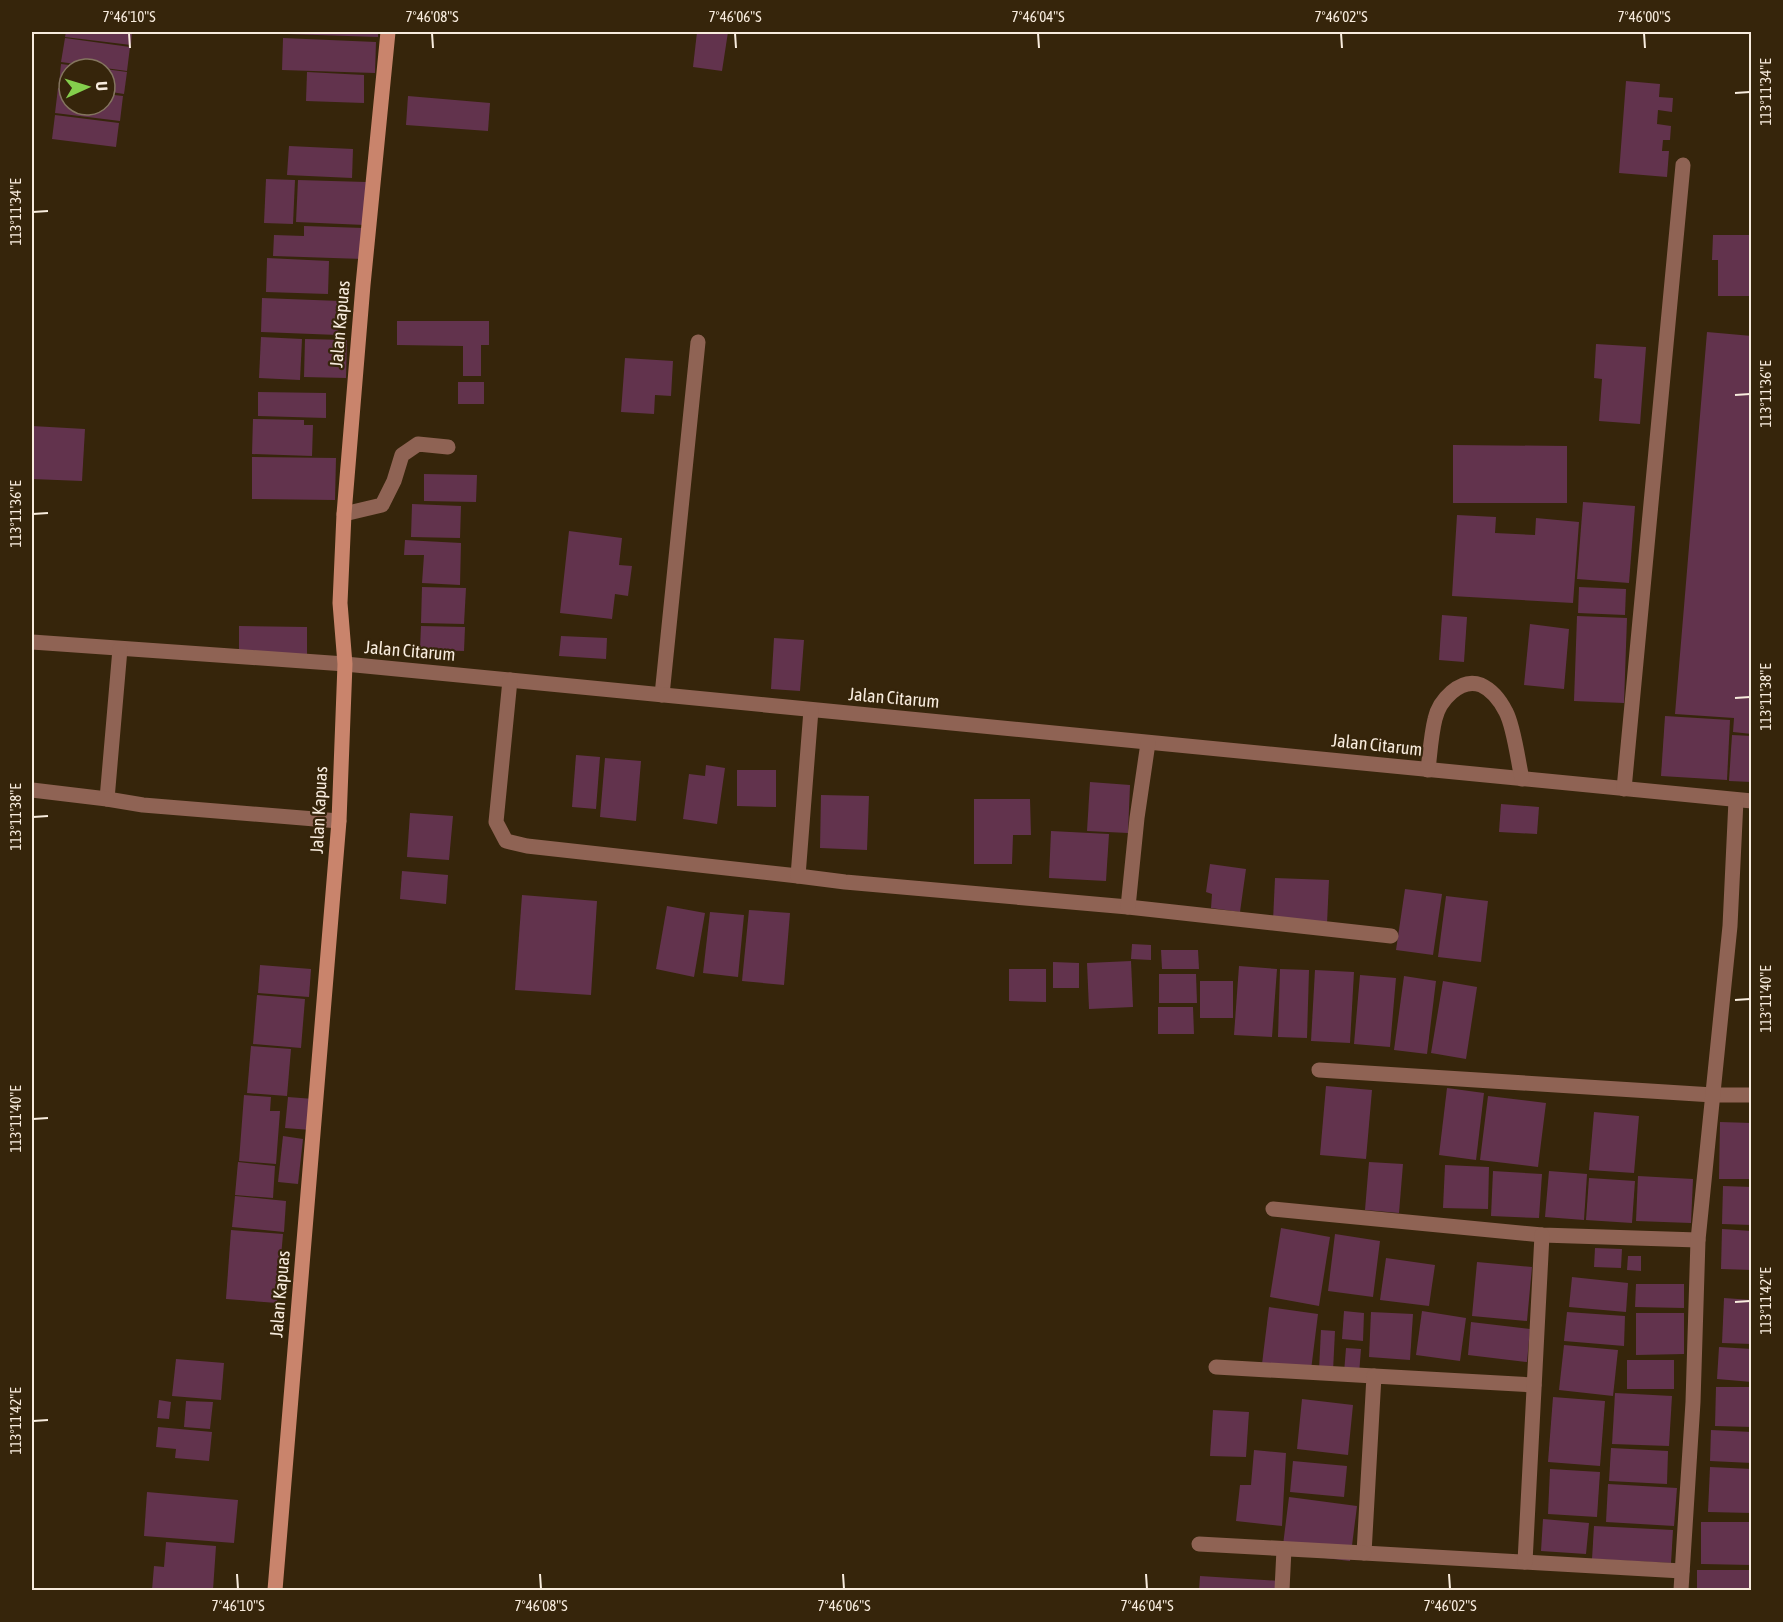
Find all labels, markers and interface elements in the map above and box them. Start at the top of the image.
text: 7°46'10"S [102,8,156,25]
text: 7°46'08"S [405,8,459,25]
text: 7°46'06"S [708,8,762,25]
text: 7°46'04"S [1011,8,1065,25]
text: 7°46'02"S [1314,8,1368,25]
text: 7°46'00"S [1617,8,1671,25]
north arrow [57,57,117,117]
text: 113°11'34"E [1757,58,1774,126]
text: U [93,81,111,91]
text: 113°11'34"E [7,178,24,246]
street label: Jalan Kapuas [325,280,354,368]
text: 113°11'36"E [1757,360,1774,428]
text: 113°11'36"E [7,480,24,548]
street label: Jalan Citarum [364,636,456,665]
text: 113°11'38"E [1757,663,1774,731]
street label: Jalan Citarum [848,683,940,712]
street label: Jalan Citarum [1331,729,1424,760]
street label: Jalan Kapuas [306,766,331,854]
text: 113°11'38"E [7,783,24,851]
text: 113°11'40"E [1757,965,1774,1033]
text: 113°11'40"E [7,1085,24,1153]
street label: Jalan Kapuas [265,1250,294,1338]
text: 113°11'42"E [1757,1267,1774,1335]
text: 113°11'42"E [7,1387,24,1455]
text: 7°46'10"S [211,1597,265,1614]
text: 7°46'08"S [514,1597,568,1614]
text: 7°46'06"S [817,1597,871,1614]
text: 7°46'04"S [1120,1597,1174,1614]
text: 7°46'02"S [1423,1597,1477,1614]

